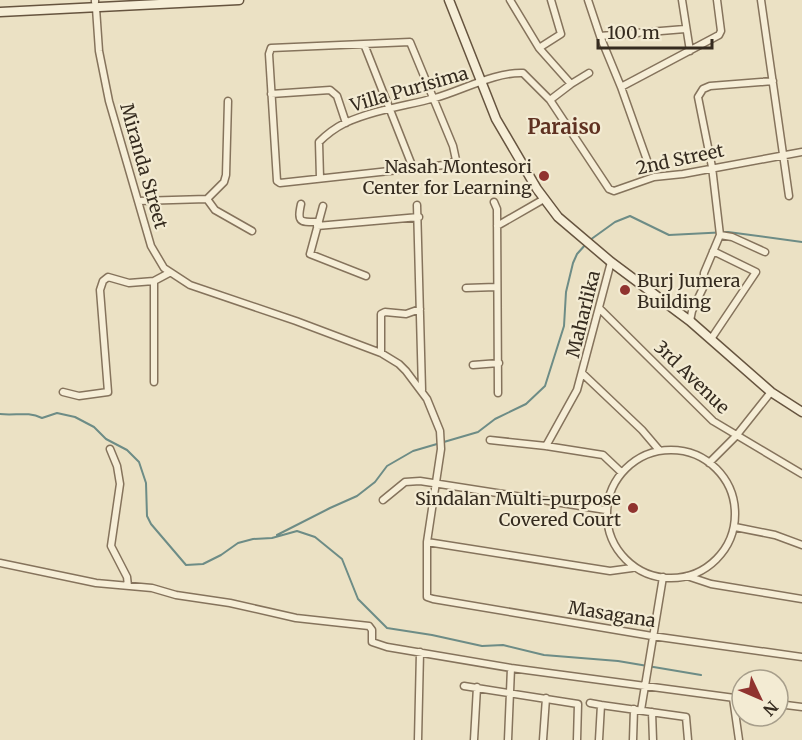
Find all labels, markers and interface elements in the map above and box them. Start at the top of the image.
scale bar [598,12,712,50]
text: 100 m [607,21,660,44]
street label: Villa Purisima [346,61,471,117]
street label: Miranda Street [115,101,173,231]
district label: Paraiso [527,114,601,139]
street label: 2nd Street [634,138,726,180]
place label: Nasah Montesori Center for Learning [363,155,532,199]
marker: Nasah Montesori Center for Learning [537,169,551,183]
street label: Maharlika [561,268,605,360]
place label: Burj Jumera Building [637,269,741,313]
marker: Burj Jumera Building [618,283,632,297]
street label: 3rd Avenue [650,335,734,419]
place label: Sindalan Multi-purpose Covered Court [415,487,621,531]
marker: Sindalan Multi-purpose Covered Court [626,501,640,515]
street label: Masagana [567,596,658,632]
north arrow [730,668,790,728]
text: N [759,697,782,720]

